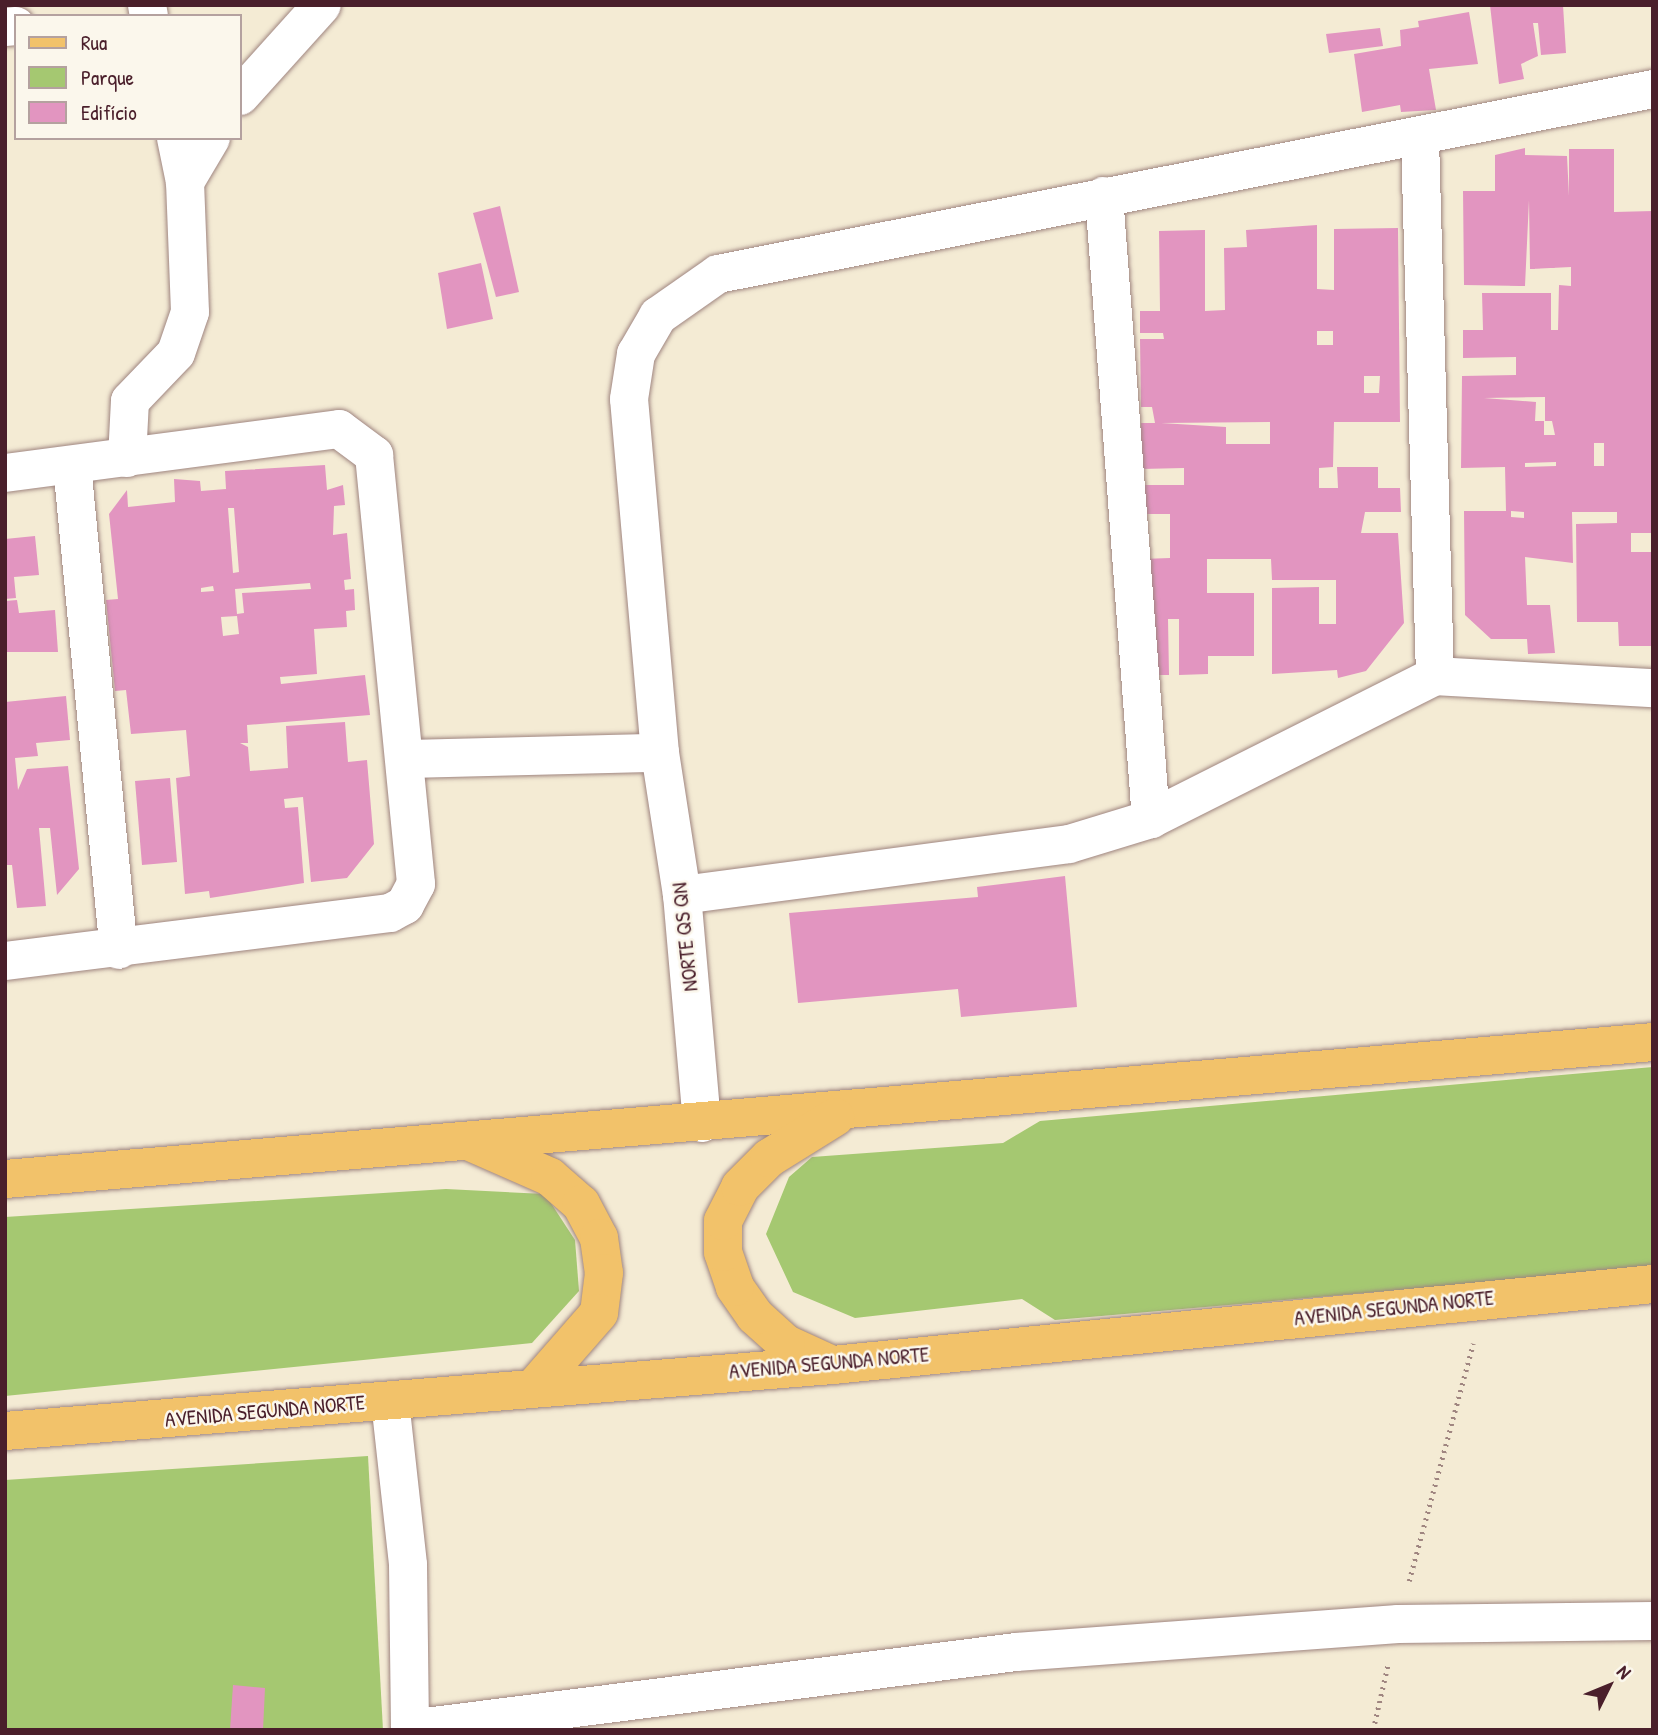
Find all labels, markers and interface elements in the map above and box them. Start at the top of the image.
legend [14,14,242,140]
text: Rua [81,28,107,57]
text: Parque [81,63,134,92]
text: Edifício [81,98,137,127]
street label: NORTE QS QN [667,881,703,993]
street label: AVENIDA SEGUNDA NORTE [1293,1285,1495,1331]
street label: AVENIDA SEGUNDA NORTE [728,1342,930,1384]
street label: AVENIDA SEGUNDA NORTE [164,1390,366,1432]
north arrow [1574,1651,1644,1721]
text: N [1611,1659,1637,1684]

